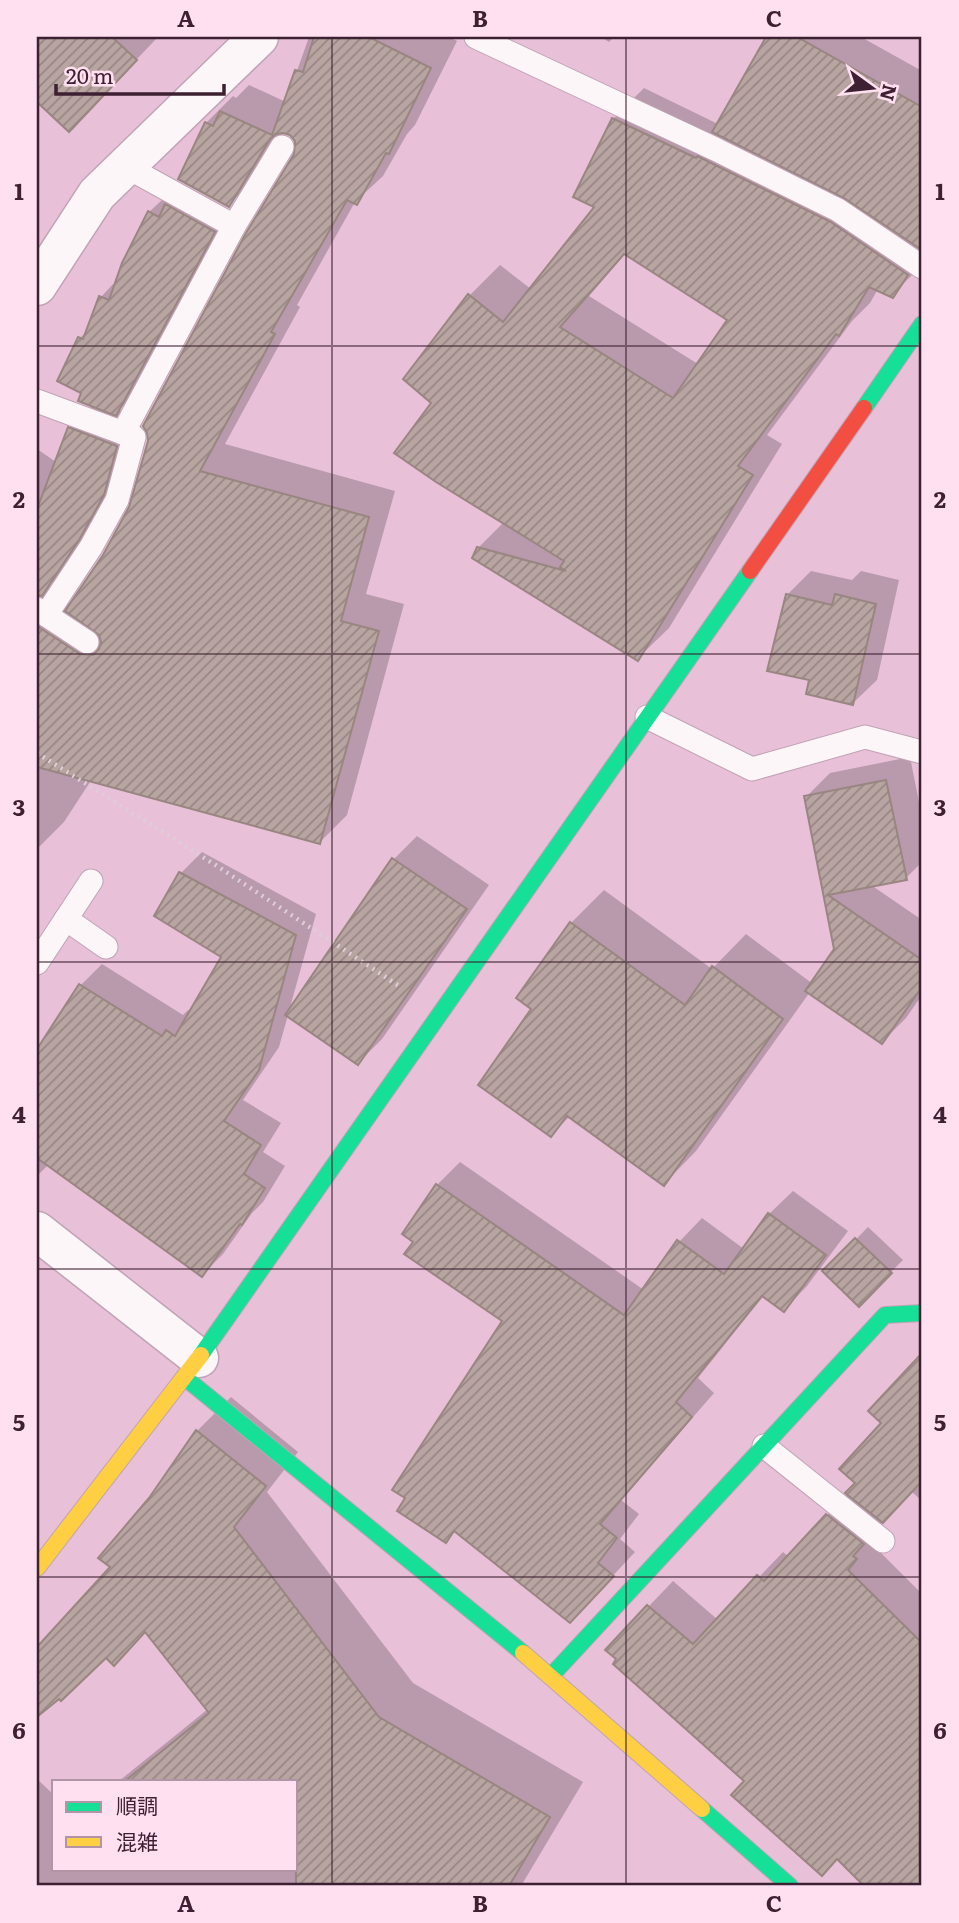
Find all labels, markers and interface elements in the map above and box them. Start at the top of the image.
text: A [177,0,195,34]
text: B [472,0,488,34]
text: C [766,0,782,34]
scale bar [56,52,224,96]
north arrow [836,52,906,122]
text: 20 m [66,59,113,90]
text: N [874,81,905,104]
text: 1 [14,173,24,207]
text: 1 [935,173,945,207]
text: 2 [13,481,25,515]
text: 2 [934,481,946,515]
text: 3 [13,789,25,823]
text: 3 [934,789,946,823]
text: 4 [12,1096,26,1130]
text: 4 [933,1096,947,1130]
text: 5 [13,1404,25,1438]
text: 5 [934,1404,946,1438]
text: 6 [12,1712,26,1746]
text: 6 [933,1712,947,1746]
legend [52,1780,298,1870]
text: 順調 [116,1789,158,1820]
text: 混雑 [116,1825,158,1856]
text: A [177,1885,195,1919]
text: B [472,1885,488,1919]
text: C [766,1885,782,1919]

